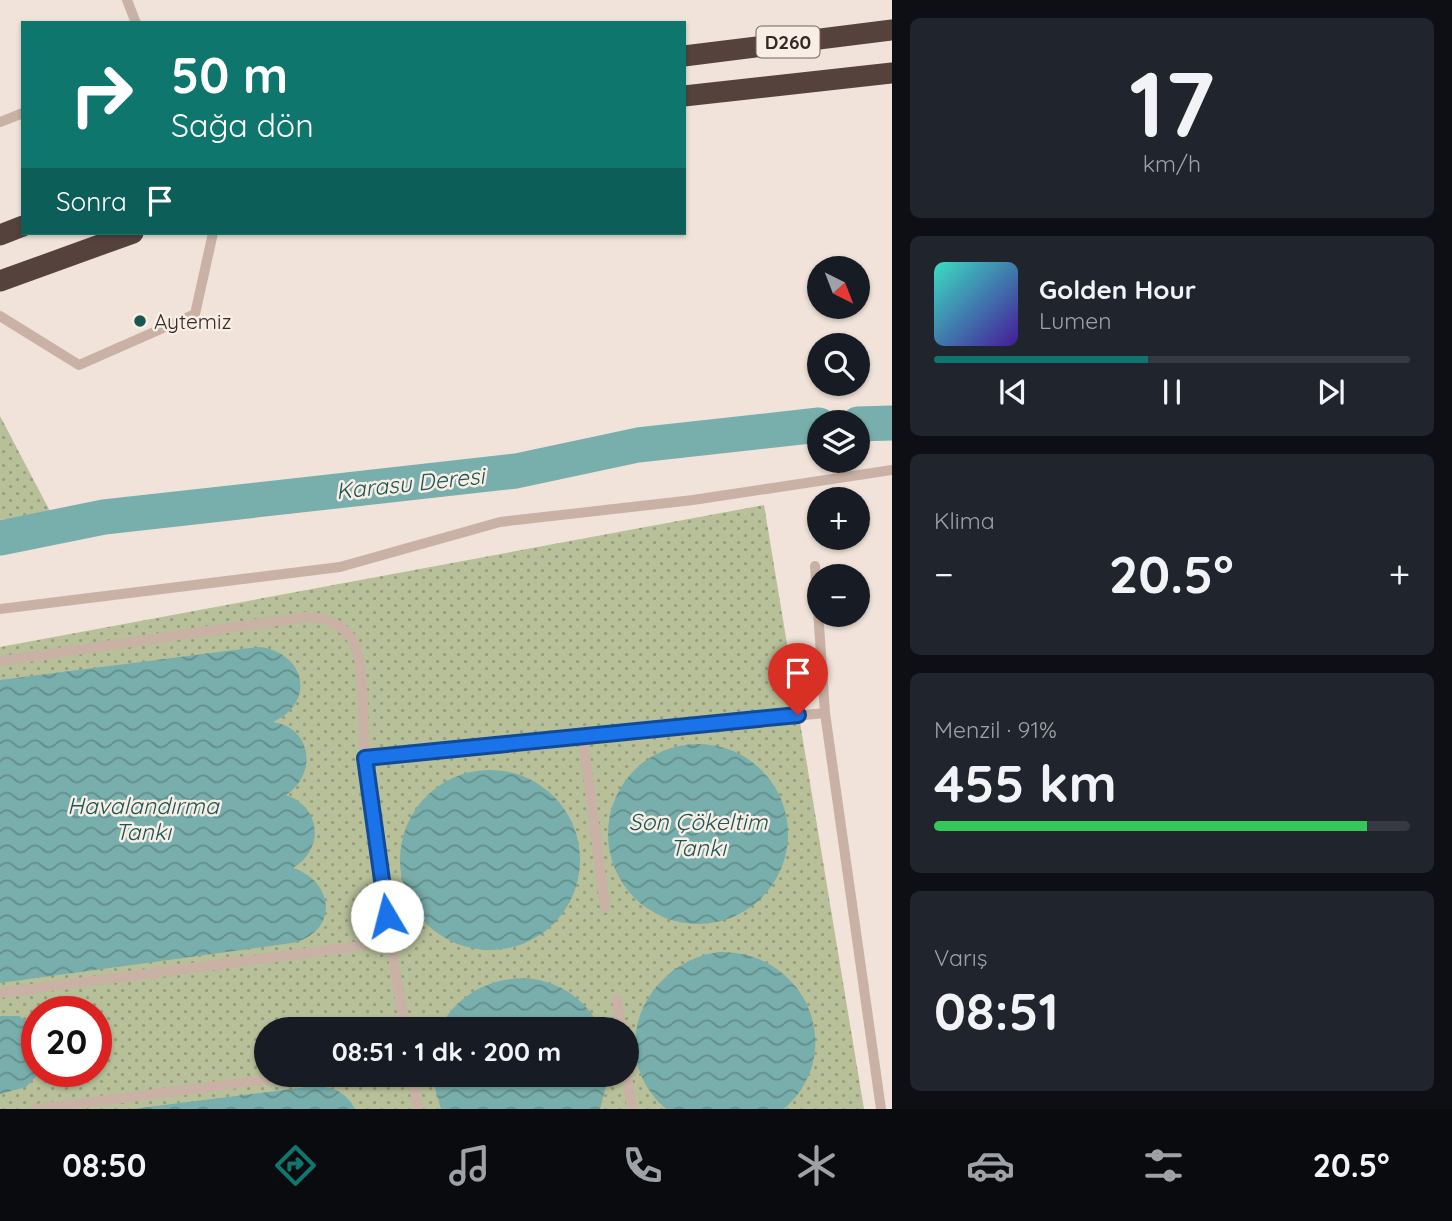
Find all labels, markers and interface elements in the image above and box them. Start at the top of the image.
road number: D260 [756,26,820,58]
text: 50 m [171,44,288,105]
text: 17 [1129,46,1215,160]
icon: right [56,49,147,140]
text: Sağa dön [171,105,314,145]
text: km/h [1143,149,1201,178]
icon: arrive [141,182,179,220]
text: Sonra [56,185,127,218]
north arrow [807,256,870,318]
map controls [807,256,870,627]
text: Golden Hour [1039,273,1196,306]
text: Lumen [1039,306,1112,335]
place label: Aytemiz [154,308,232,334]
marker: Aytemiz [132,313,148,329]
button: search [807,333,870,396]
icon: previous [994,373,1032,411]
icon: pause [1153,373,1191,411]
icon: next [1312,373,1350,411]
button: layers [807,410,870,473]
water label: Karasu Deresi [334,460,489,505]
button: + [807,487,870,550]
text: Klima [934,506,995,535]
text: 20.5° [1109,541,1234,606]
text: − [934,550,954,598]
text: + [1389,550,1410,598]
button: − [807,564,870,627]
pin [768,643,828,715]
icon: arrive [779,654,817,692]
text: Menzil · 91% [934,715,1057,744]
text: 455 km [934,750,1117,815]
water label: Havalandırma Tankı [67,791,220,846]
water label: Son Çökeltim Tankı [628,807,769,862]
position arrow [350,879,424,953]
text: Varış [934,943,988,972]
text: 08:51 [934,978,1059,1043]
speed limit sign: 20 [21,996,112,1087]
text: 08:51 · 1 dk · 200 m [332,1035,561,1068]
icon: directions [271,1141,320,1190]
icon: music [445,1141,494,1190]
icon: phone [618,1141,667,1190]
icon: climate [792,1141,841,1190]
icon: car [966,1141,1015,1190]
icon: filters [1139,1141,1188,1190]
text: 08:50 [62,1145,146,1185]
text: 20.5° [1313,1145,1390,1185]

